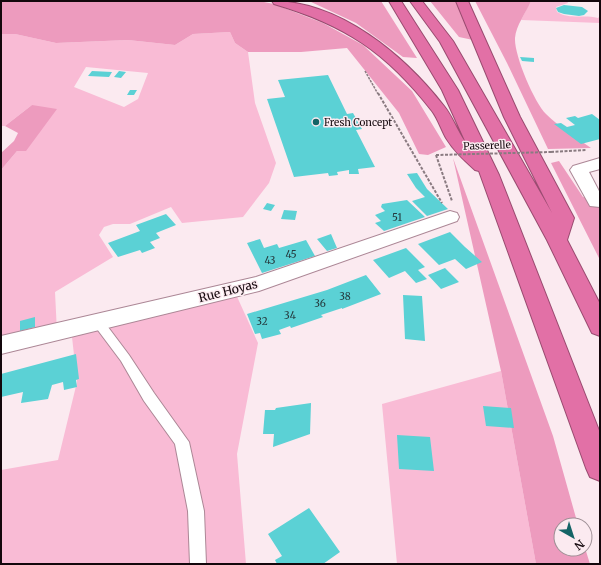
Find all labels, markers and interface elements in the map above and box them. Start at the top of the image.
place label: Fresh Concept [324,116,392,129]
marker: Fresh Concept [311,117,321,127]
street label: Passerelle [463,138,511,153]
house number: 51 [392,211,402,224]
house number: 45 [285,248,297,261]
house number: 43 [264,254,276,267]
street label: Rue Hoyas [197,276,259,305]
house number: 38 [339,290,351,303]
house number: 36 [314,297,326,310]
house number: 34 [284,309,296,322]
house number: 32 [256,315,268,328]
north arrow [553,517,593,557]
text: N [571,537,587,553]

